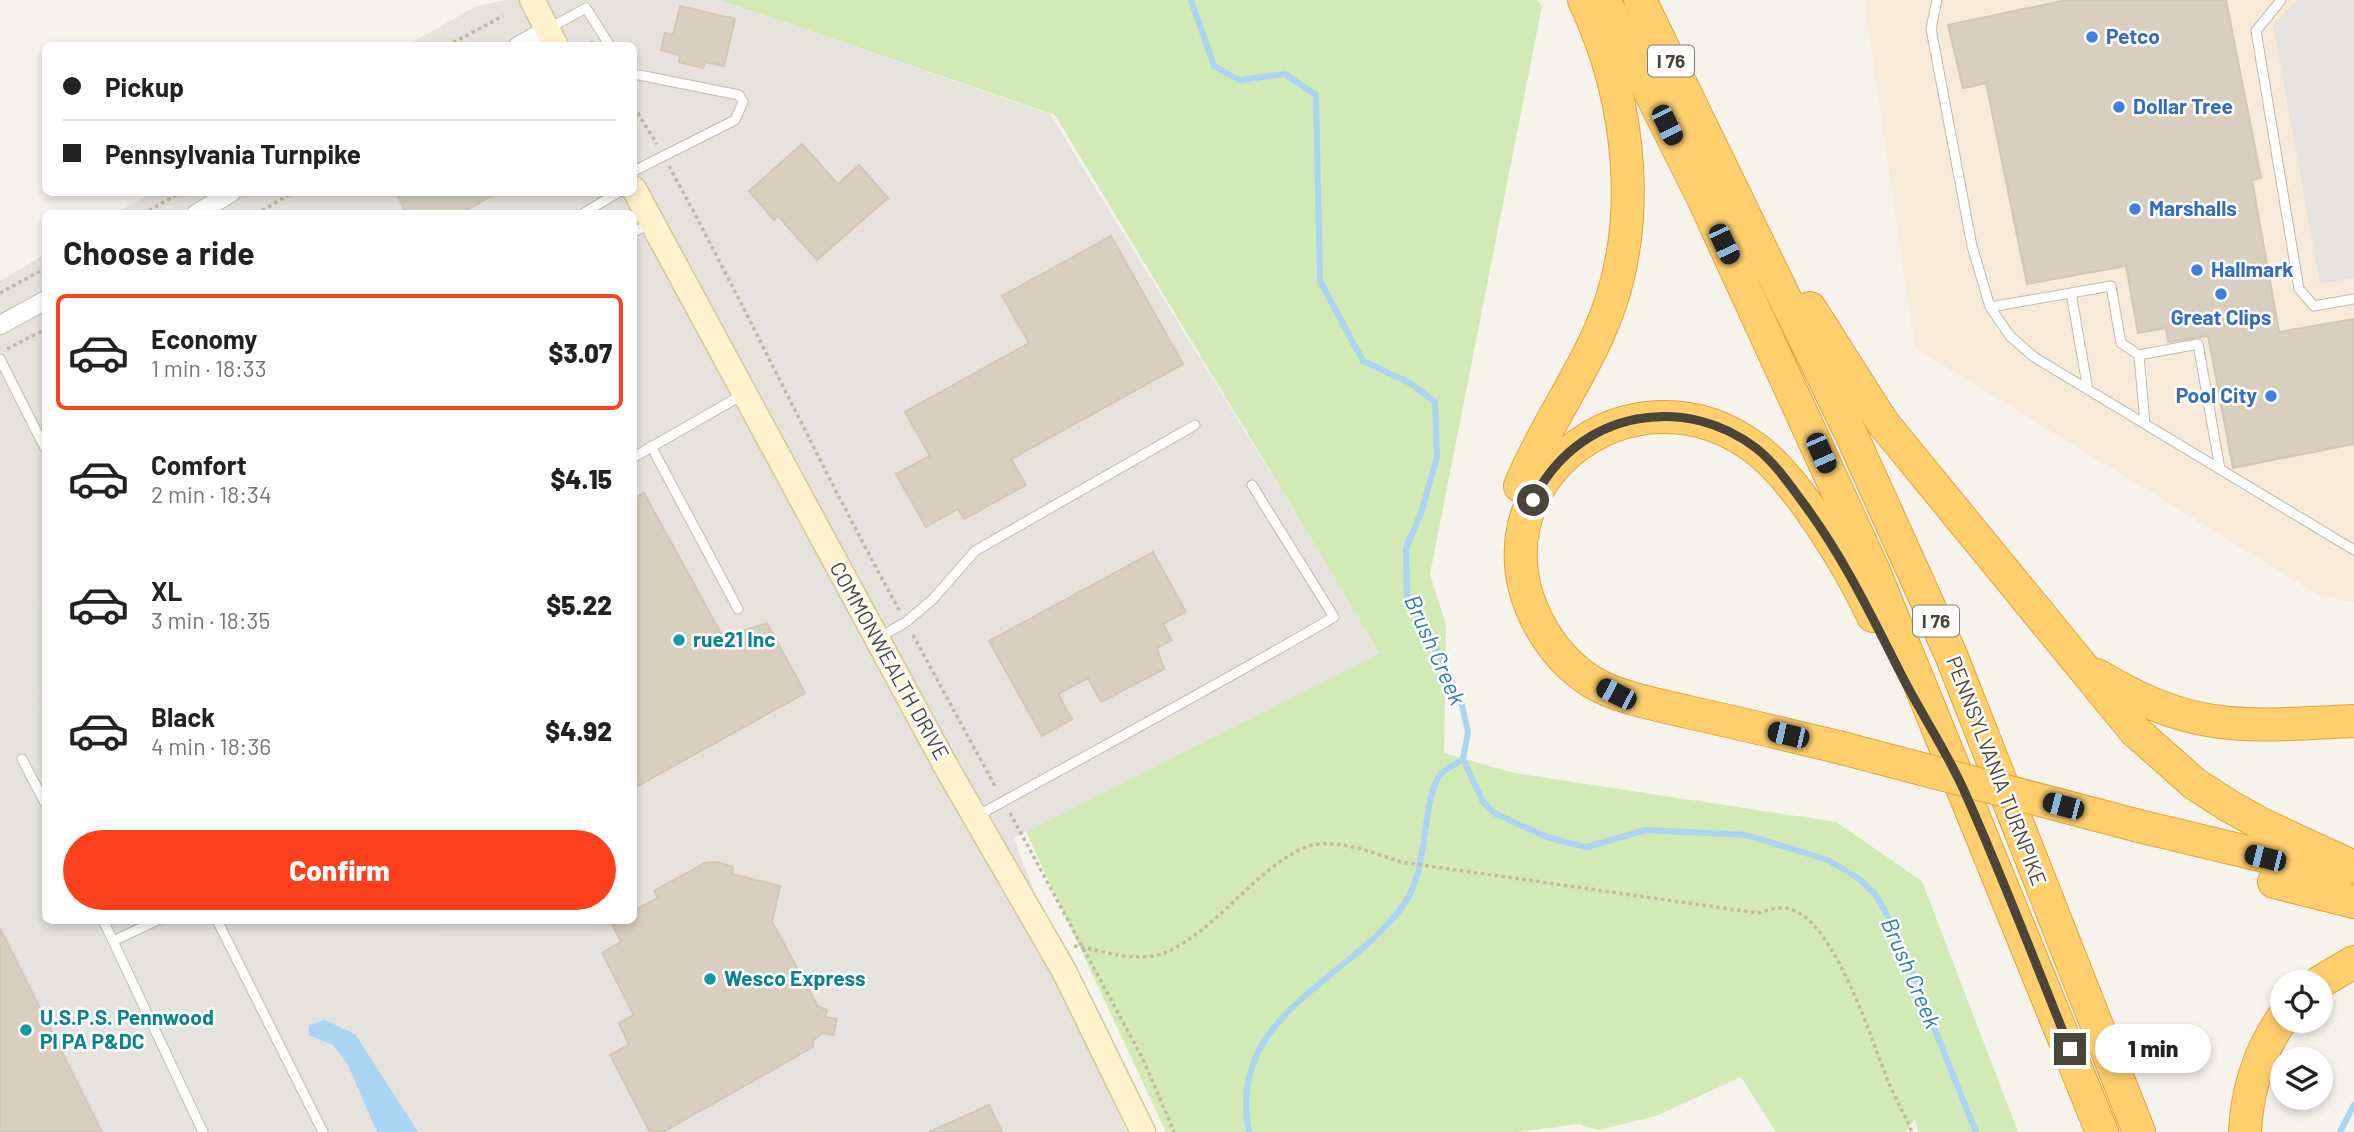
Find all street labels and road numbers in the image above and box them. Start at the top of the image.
road number: I 76 [1648,45,1694,76]
street label: COMMONWEALTH DRIVE [825,557,955,764]
road number: I 76 [1913,606,1959,636]
street label: PENNSYLVANIA TURNPIKE [1942,652,2053,889]

